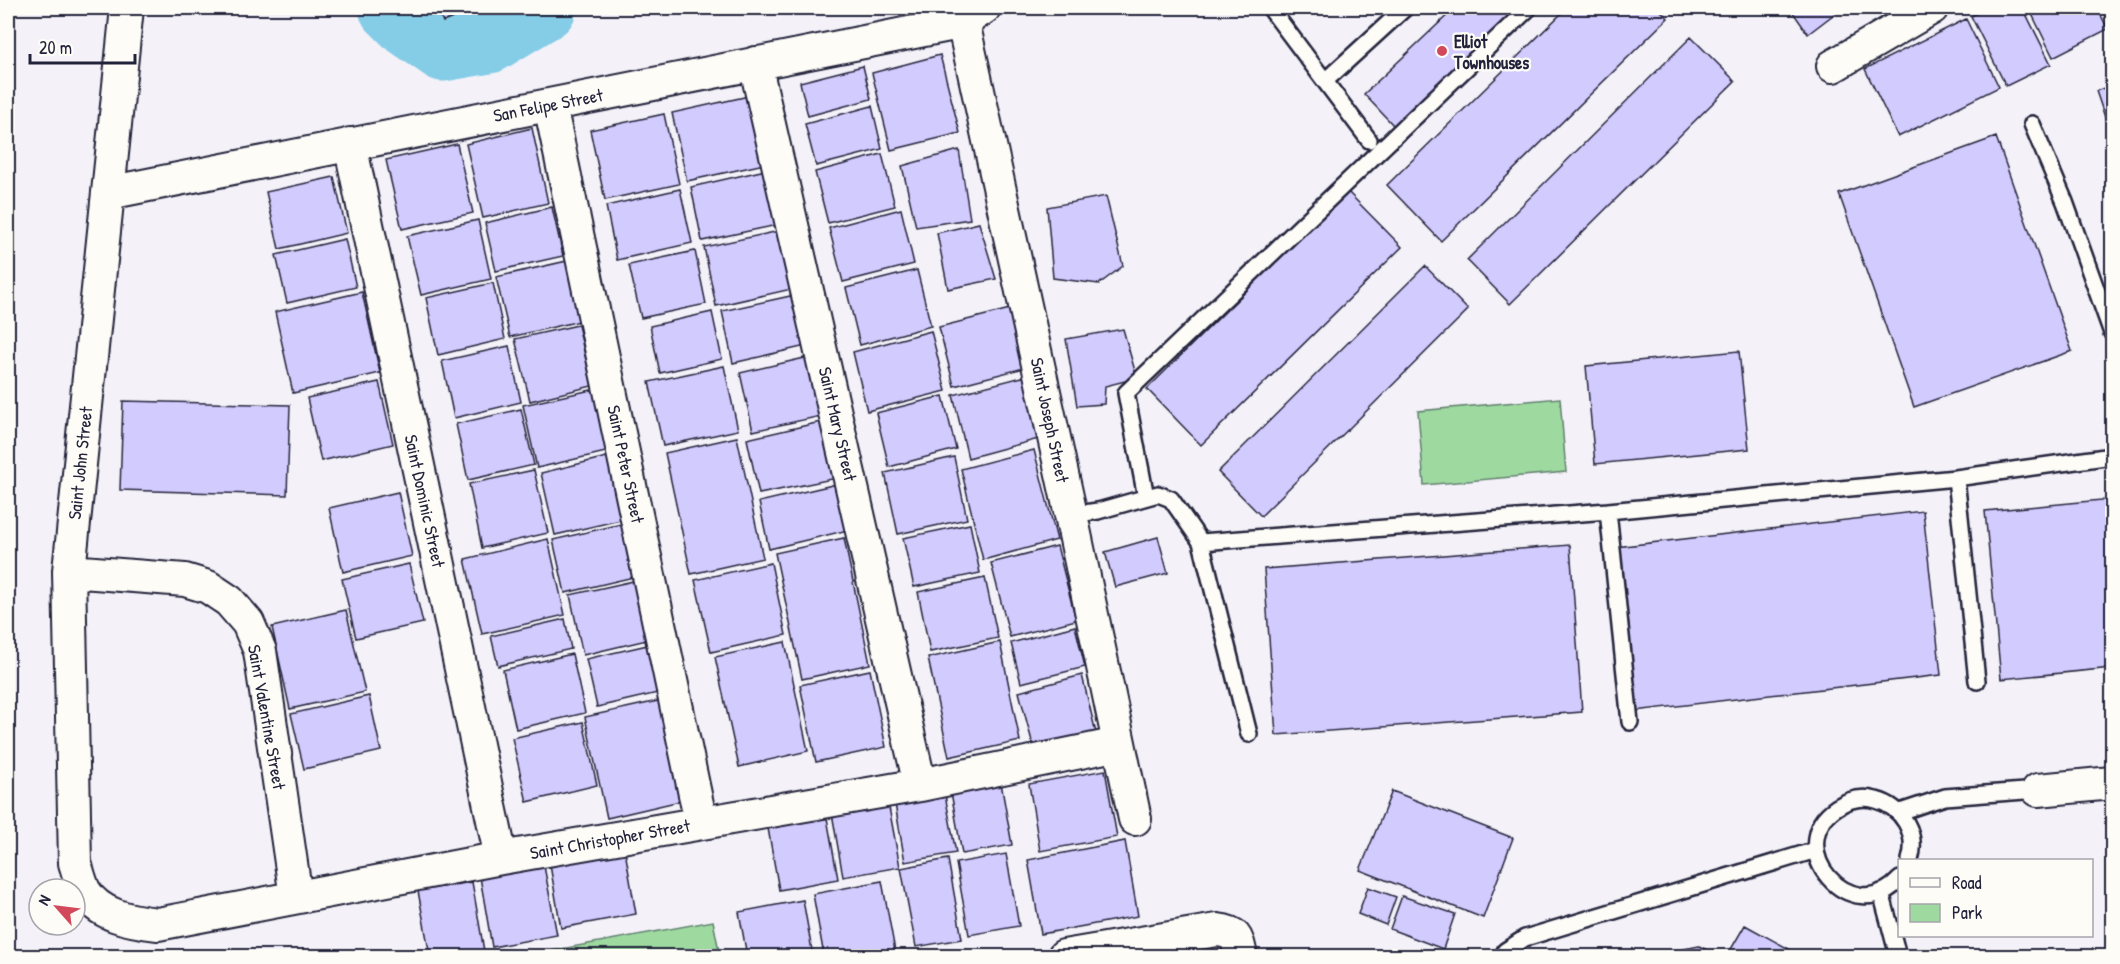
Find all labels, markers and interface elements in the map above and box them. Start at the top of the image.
scale bar [30,27,135,65]
place label: Elliot Townhouses [1453,29,1529,75]
text: 20 m [39,35,72,60]
marker: Elliot Townhouses [1435,44,1449,58]
street label: San Felipe Street [491,82,606,128]
street label: Saint Joseph Street [1025,355,1076,486]
street label: Saint Mary Street [813,365,863,484]
street label: Saint Peter Street [601,403,651,526]
street label: Saint John Street [62,404,98,521]
street label: Saint Dominic Street [399,432,451,570]
street label: Saint Valentine Street [242,643,292,792]
street label: Saint Christopher Street [528,812,693,865]
legend [1898,859,2093,937]
text: Road [1952,870,1982,895]
north arrow [27,877,87,937]
text: N [32,891,56,909]
text: Park [1952,900,1983,925]

